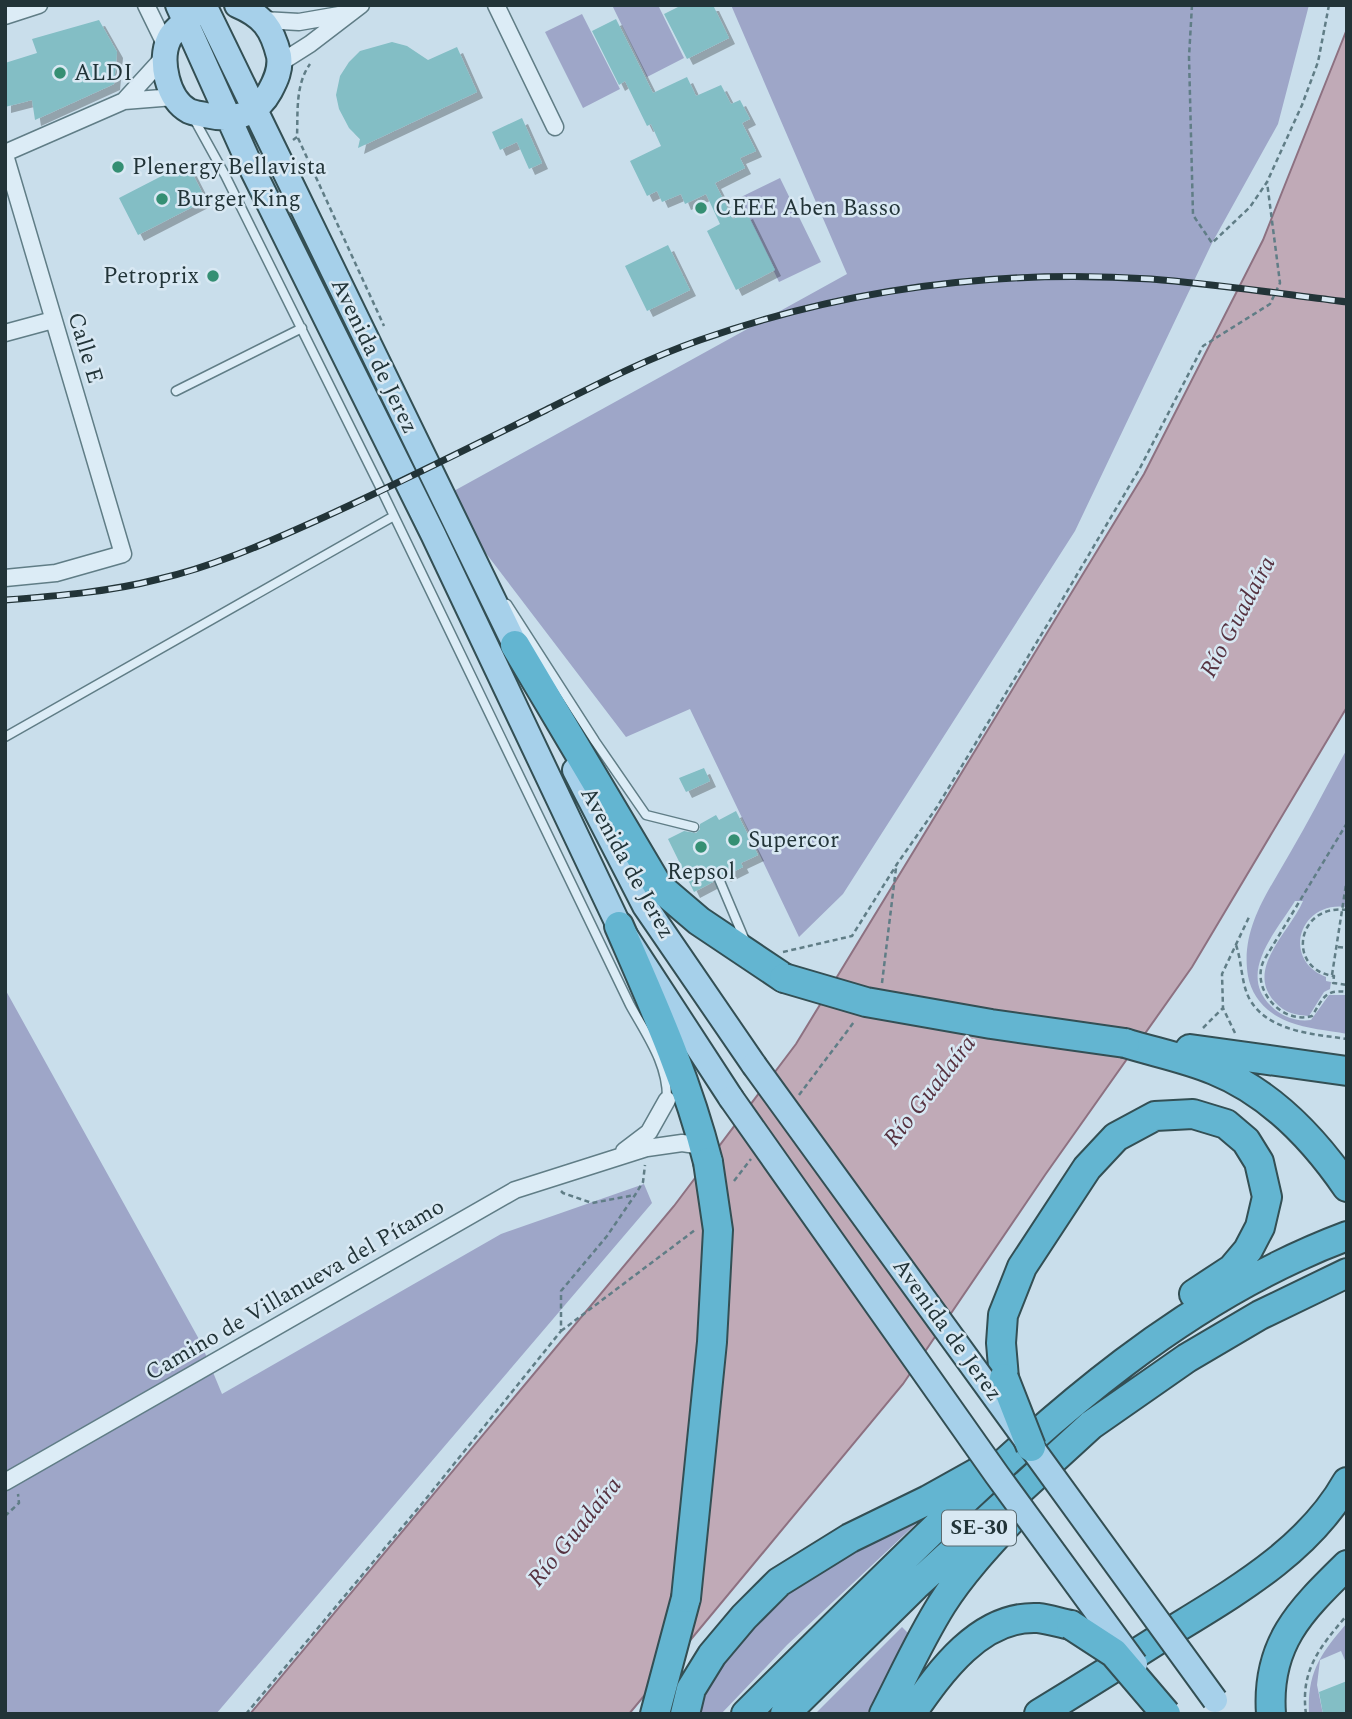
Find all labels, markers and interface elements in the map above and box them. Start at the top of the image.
place label: ALDI [74,56,132,91]
marker: ALDI [52,65,68,81]
place label: Plenergy Bellavista [132,150,326,185]
marker: Plenergy Bellavista [110,159,126,175]
place label: Burger King [176,182,301,217]
marker: Burger King [154,191,170,207]
place label: CEEE Aben Basso [715,191,901,226]
marker: CEEE Aben Basso [693,200,709,216]
place label: Petroprix [103,259,199,294]
marker: Petroprix [205,268,221,284]
street label: Avenida de Jerez [321,272,427,440]
street label: Calle E [58,308,112,388]
water label: Río Guadaíra [1191,550,1285,684]
street label: Avenida de Jerez [571,780,683,946]
place label: Supercor [748,823,839,858]
marker: Supercor [726,832,742,848]
marker: Repsol [693,839,709,855]
place label: Repsol [667,855,735,890]
water label: Río Guadaíra [875,1028,985,1154]
street label: Camino de Villanueva del Pítamo [139,1190,451,1390]
street label: Avenida de Jerez [883,1251,1011,1409]
water label: Río Guadaíra [519,1469,631,1595]
road number: SE-30 [942,1510,1016,1546]

